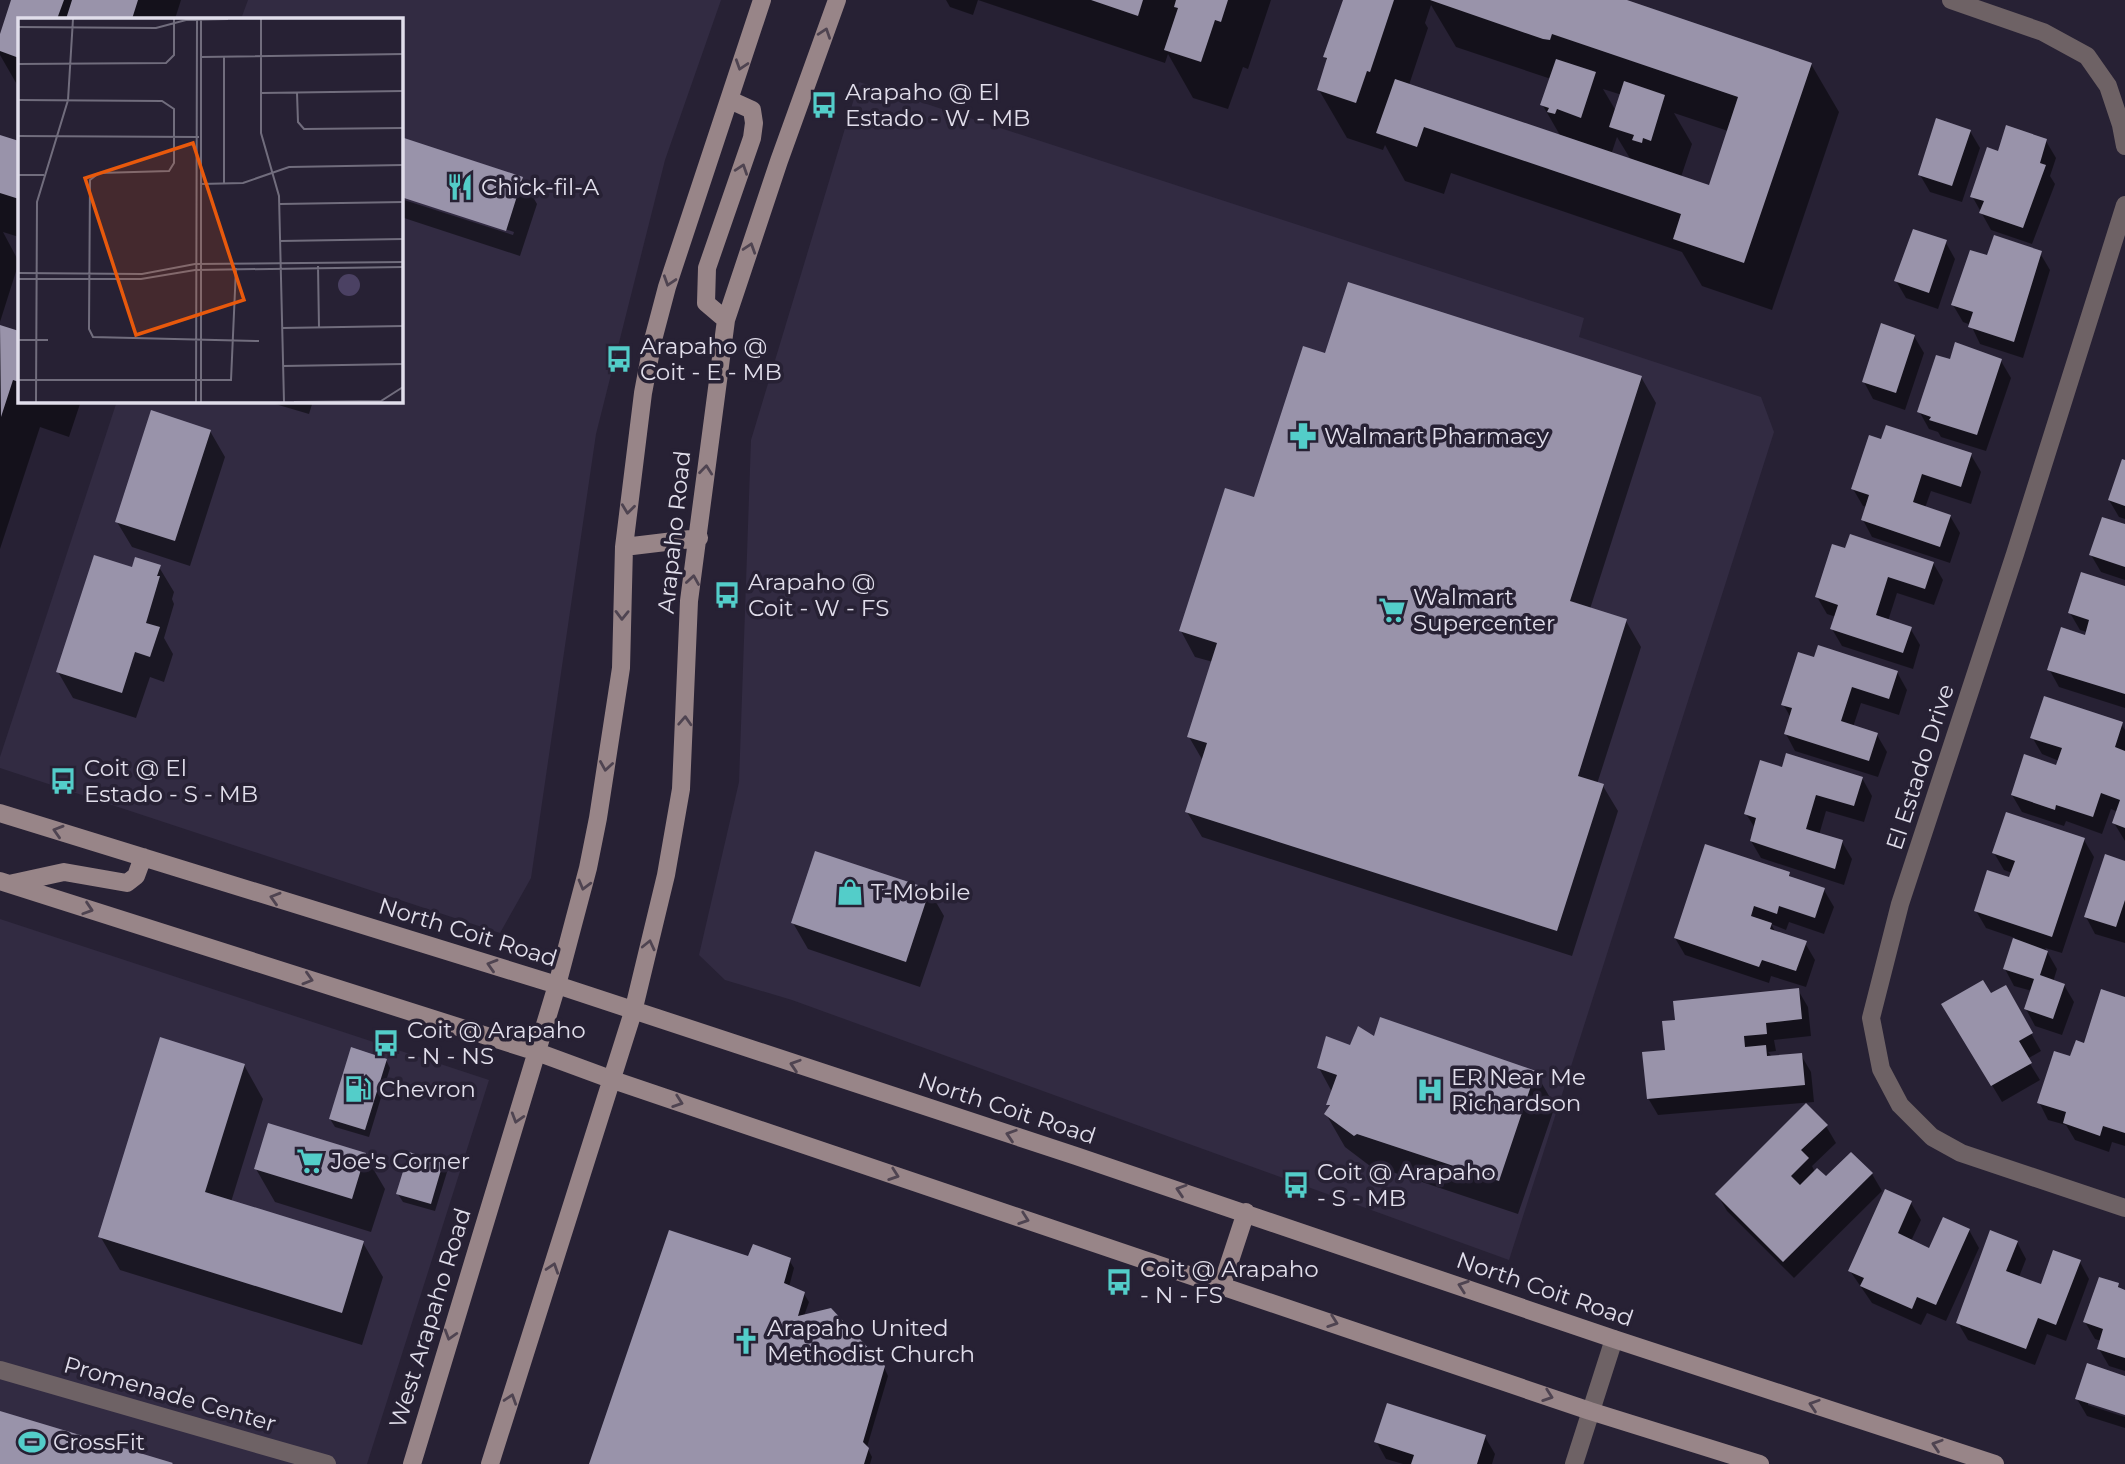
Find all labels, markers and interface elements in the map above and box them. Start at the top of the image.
inset map [18,18,402,402]
one-way arrow [817,28,831,40]
one-way arrow [735,58,749,71]
place label: Arapaho @ El Estado - W - MB [845,78,1030,132]
bus stop icon: Arapaho @ El Estado - W - MB [809,90,839,120]
one-way arrow [734,163,748,175]
restaurant icon: Chick-fil-A [445,172,475,202]
place label: Chick-fil-A [481,173,600,201]
one-way arrow [742,242,756,255]
one-way arrow [663,275,678,287]
place label: Arapaho @ Coit - E - MB [640,332,782,386]
bus stop icon: Arapaho @ Coit - E - MB [604,344,634,374]
pharmacy icon: Walmart Pharmacy [1288,421,1318,451]
place label: Walmart Pharmacy [1324,422,1549,450]
street label: Arapaho Road [652,449,696,615]
one-way arrow [698,464,713,475]
one-way arrow [621,503,636,515]
place label: Arapaho @ Coit - W - FS [748,568,889,622]
one-way arrow [685,574,700,586]
bus stop icon: Arapaho @ Coit - W - FS [712,580,742,610]
place label: Walmart Supercenter [1413,583,1555,637]
supermarket icon: Walmart Supercenter [1377,595,1407,625]
one-way arrow [614,610,630,621]
street label: El Estado Drive [1880,681,1960,853]
one-way arrow [677,716,692,727]
place label: Coit @ El Estado - S - MB [84,754,258,808]
one-way arrow [599,761,614,772]
bus stop icon: Coit @ El Estado - S - MB [48,766,78,796]
one-way arrow [52,824,64,839]
shop icon: T-Mobile [835,877,865,907]
one-way arrow [578,878,592,890]
place label: T-Mobile [871,878,971,906]
one-way arrow [269,892,282,906]
street label: North Coit Road [375,892,561,972]
one-way arrow [82,901,94,916]
one-way arrow [641,940,655,952]
one-way arrow [486,959,498,974]
one-way arrow [301,971,313,985]
place label: Coit @ Arapaho - N - NS [407,1016,586,1070]
bus stop icon: Coit @ Arapaho - N - NS [371,1028,401,1058]
one-way arrow [789,1058,801,1073]
place label: ER Near Me Richardson [1451,1063,1586,1117]
street label: North Coit Road [915,1066,1099,1150]
fuel station icon: Chevron [343,1074,373,1104]
place label: Chevron [379,1075,476,1103]
hospital icon: ER Near Me Richardson [1415,1075,1445,1105]
one-way arrow [671,1094,684,1108]
one-way arrow [511,1111,525,1123]
one-way arrow [1006,1128,1018,1143]
supermarket icon: Joe's Corner [295,1146,325,1176]
place label: Joe's Corner [330,1147,470,1175]
place label: Coit @ Arapaho - S - MB [1317,1158,1496,1212]
one-way arrow [887,1167,899,1181]
bus stop icon: Coit @ Arapaho - S - MB [1281,1170,1311,1200]
one-way arrow [1176,1184,1188,1199]
street label: West Arapaho Road [383,1205,477,1431]
one-way arrow [1018,1211,1030,1225]
street label: North Coit Road [1453,1246,1637,1332]
place label: Coit @ Arapaho - N - FS [1140,1255,1319,1309]
one-way arrow [545,1263,559,1275]
bus stop icon: Coit @ Arapaho - N - FS [1104,1267,1134,1297]
one-way arrow [1457,1280,1469,1294]
place label: Arapaho United Methodist Church [767,1314,975,1368]
one-way arrow [1326,1314,1338,1328]
church icon: Arapaho United Methodist Church [731,1326,761,1356]
one-way arrow [444,1329,459,1341]
street label: Promenade Center [61,1350,279,1438]
one-way arrow [1541,1388,1554,1402]
one-way arrow [503,1393,517,1406]
one-way arrow [1808,1398,1820,1413]
sports icon: CrossFit [17,1427,47,1457]
place label: CrossFit [53,1428,145,1456]
one-way arrow [1931,1439,1943,1453]

